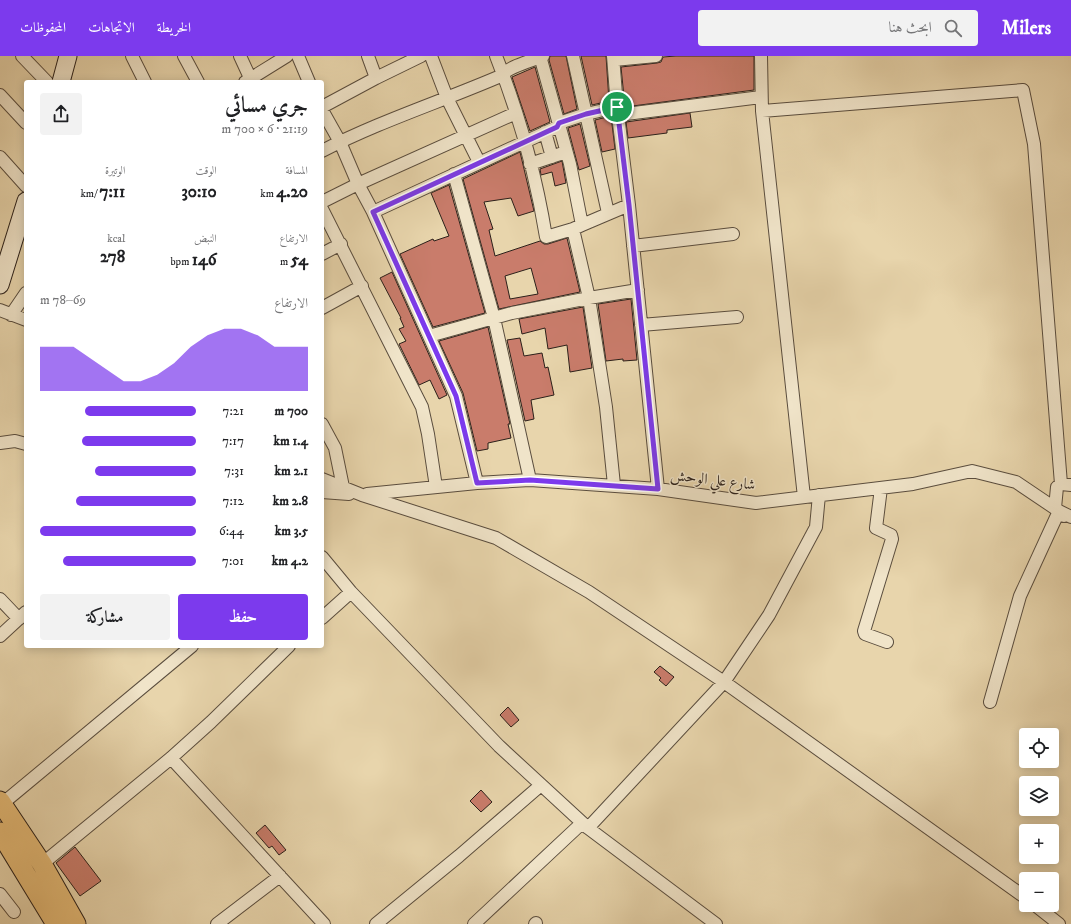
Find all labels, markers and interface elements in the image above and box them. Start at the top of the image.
search box [698,10,978,46]
icon: search [942,17,964,39]
text: Milers [1002,17,1051,40]
text: ابحث هنا [889,18,932,37]
text: المحفوظات [20,19,66,37]
text: الاتجاهات [88,19,135,37]
text: الخريطة [157,19,191,37]
pin [600,90,634,124]
text: جري مسائي [225,92,308,119]
button: share [40,93,82,135]
icon: arrive [606,96,628,118]
text: 21:19 · 6 × 700 m [222,121,308,137]
text: الوتيرة [105,164,125,178]
text: الوقت [196,164,217,178]
text: المسافة [286,164,308,178]
text: 7:11 [99,181,125,203]
text: 30:10 [181,181,217,203]
text: 4.20 [276,181,308,203]
text: /km [80,187,99,201]
text: km [260,187,276,201]
text: kcal [107,232,125,246]
text: النبض [194,232,217,246]
text: الارتفاع [279,232,308,246]
text: 278 [100,246,125,268]
text: 146 [192,249,217,271]
text: 54 [291,249,308,271]
text: bpm [170,255,192,269]
text: m [280,255,291,269]
text: 69–78 m [40,292,86,308]
text: الارتفاع [274,295,308,311]
text: 7:21 [223,403,244,419]
text: 700 m [275,403,308,419]
text: 7:17 [222,433,244,449]
text: 1.4 km [274,433,308,449]
text: 7:31 [224,463,244,479]
text: 2.1 km [275,463,308,479]
street label: شارع علي الوحش [669,465,757,499]
text: 7:12 [223,493,244,509]
text: 2.8 km [273,493,308,509]
text: 6:44 [219,523,244,539]
text: 3.5 km [275,523,308,539]
text: 7:01 [222,553,244,569]
text: 4.2 km [272,553,308,569]
button: مشاركة [40,594,170,640]
button: حفظ [178,594,308,640]
map controls [1019,728,1059,912]
button: locate [1019,728,1059,768]
button: layers [1019,776,1059,816]
button: + [1019,824,1059,864]
button: − [1019,872,1059,912]

